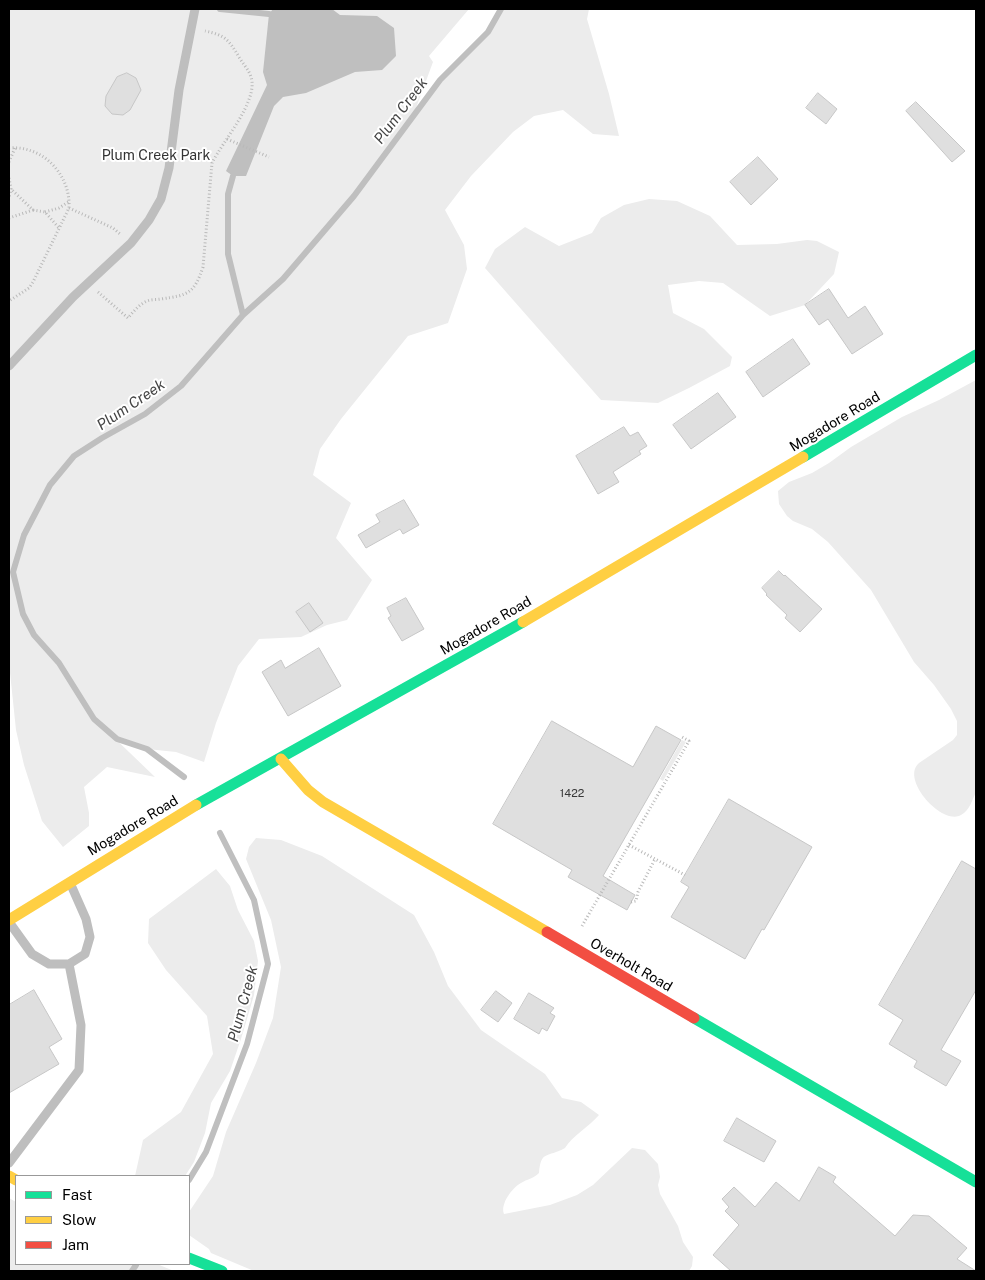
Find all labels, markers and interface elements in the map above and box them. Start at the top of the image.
water label: Plum Creek [370,74,432,148]
park label: Plum Creek Park [102,148,210,164]
water label: Plum Creek [94,376,168,434]
street label: Mogadore Road [787,388,883,456]
street label: Mogadore Road [437,593,535,659]
house number: 1422 [560,787,584,801]
street label: Mogadore Road [85,792,181,860]
street label: Overholt Road [587,935,675,995]
water label: Plum Creek [224,964,262,1044]
legend [15,1175,190,1265]
text: Fast [62,1186,92,1203]
text: Slow [62,1211,96,1228]
text: Jam [62,1236,89,1253]

